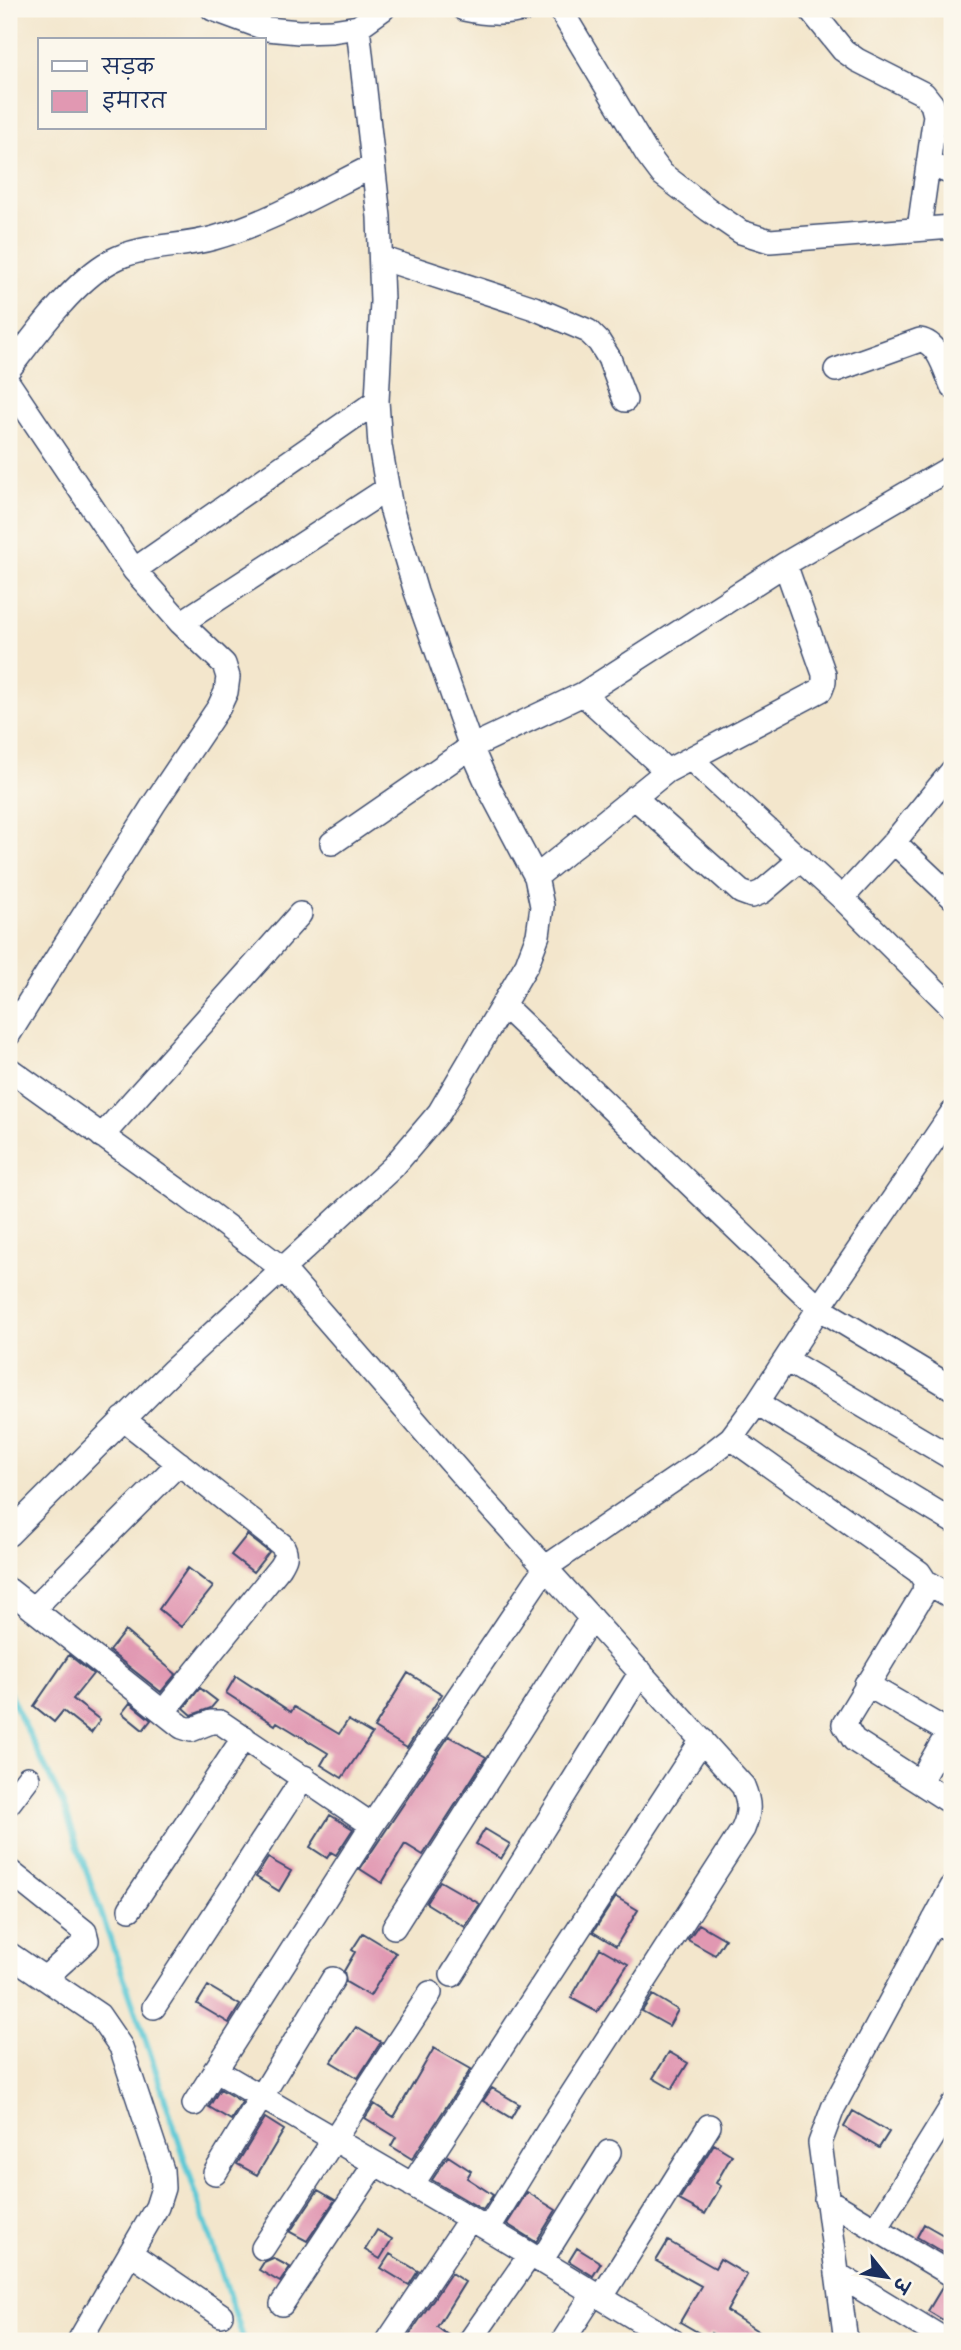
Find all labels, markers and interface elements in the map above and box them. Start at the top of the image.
legend [38,38,266,130]
text: सड़क [101,55,155,80]
text: इमारत [102,89,168,114]
north arrow [852,2242,922,2312]
text: उ [886,2272,915,2298]

